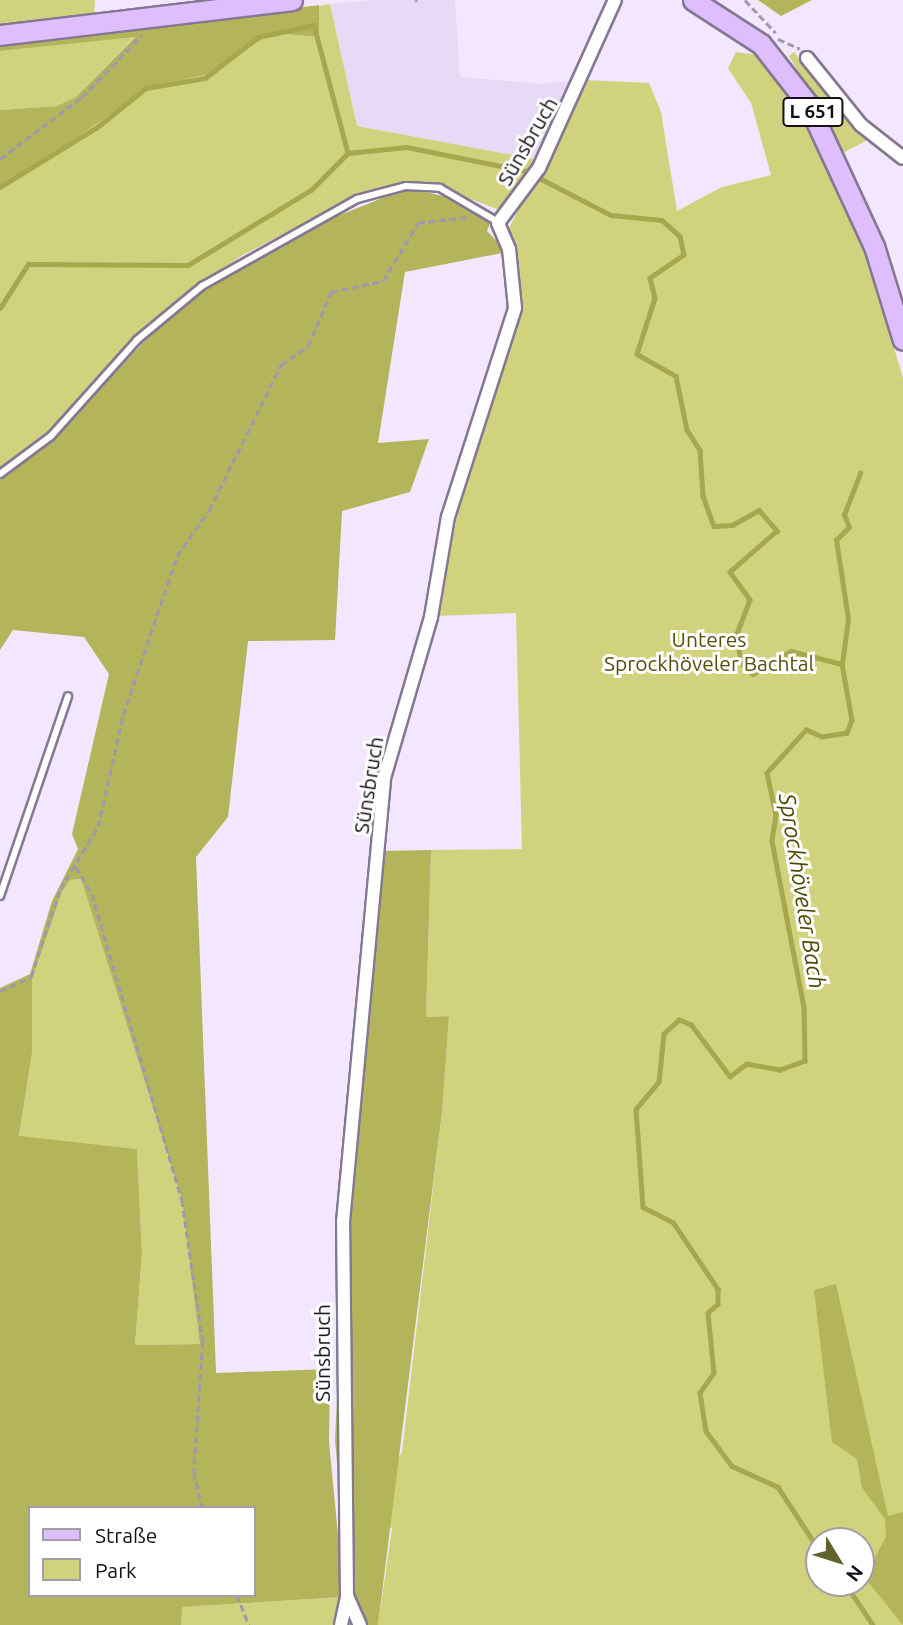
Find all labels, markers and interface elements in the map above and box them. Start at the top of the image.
street label: Sünsbruch [492,92,562,190]
road number: L 651 [782,96,844,128]
park label: Unteres Sprockhöveler Bachtal [604,626,814,676]
street label: Sünsbruch [348,735,388,835]
water label: Sprockhöveler Bach [773,791,831,991]
street label: Sünsbruch [309,1304,335,1402]
legend [28,1506,256,1597]
text: Straße [95,1523,157,1547]
north arrow [805,1527,875,1597]
text: Park [95,1558,137,1582]
text: N [842,1561,868,1586]

